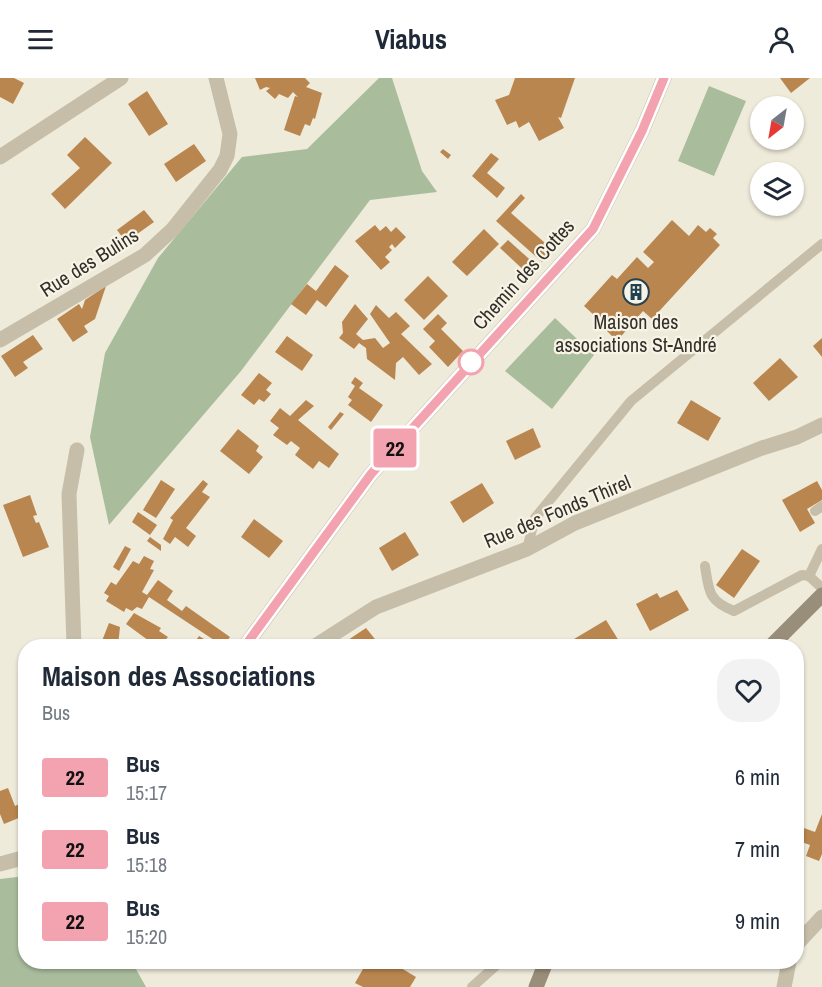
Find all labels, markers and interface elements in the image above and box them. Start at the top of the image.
text: Viabus [375,21,447,57]
icon: menu [24,23,57,56]
icon: person [765,23,798,56]
north arrow [750,96,804,150]
map controls [750,96,804,216]
button: layers [750,162,804,216]
street label: Chemin des Cottes [466,213,580,335]
street label: Rue des Bulins [35,221,143,303]
building icon: Maison des associations St-André [621,277,651,307]
place label: Maison des associations St-André [555,308,717,358]
unlabelled marker [458,349,484,375]
line badge: 22 [368,428,422,467]
text: 22 [385,434,405,463]
street label: Rue des Fonds Thirel [480,468,634,554]
text: Maison des Associations [42,657,316,695]
button: heart [717,659,780,722]
text: Bus [42,699,70,726]
text: Bus [126,749,160,779]
text: 6 min [735,762,780,792]
text: 22 [65,763,85,792]
text: 15:17 [126,779,167,806]
text: Bus [126,821,160,851]
text: 7 min [735,834,780,864]
text: 22 [65,835,85,864]
text: 15:18 [126,851,167,878]
text: Bus [126,893,160,923]
text: 9 min [735,906,780,936]
text: 22 [65,907,85,936]
text: 15:20 [126,923,167,950]

